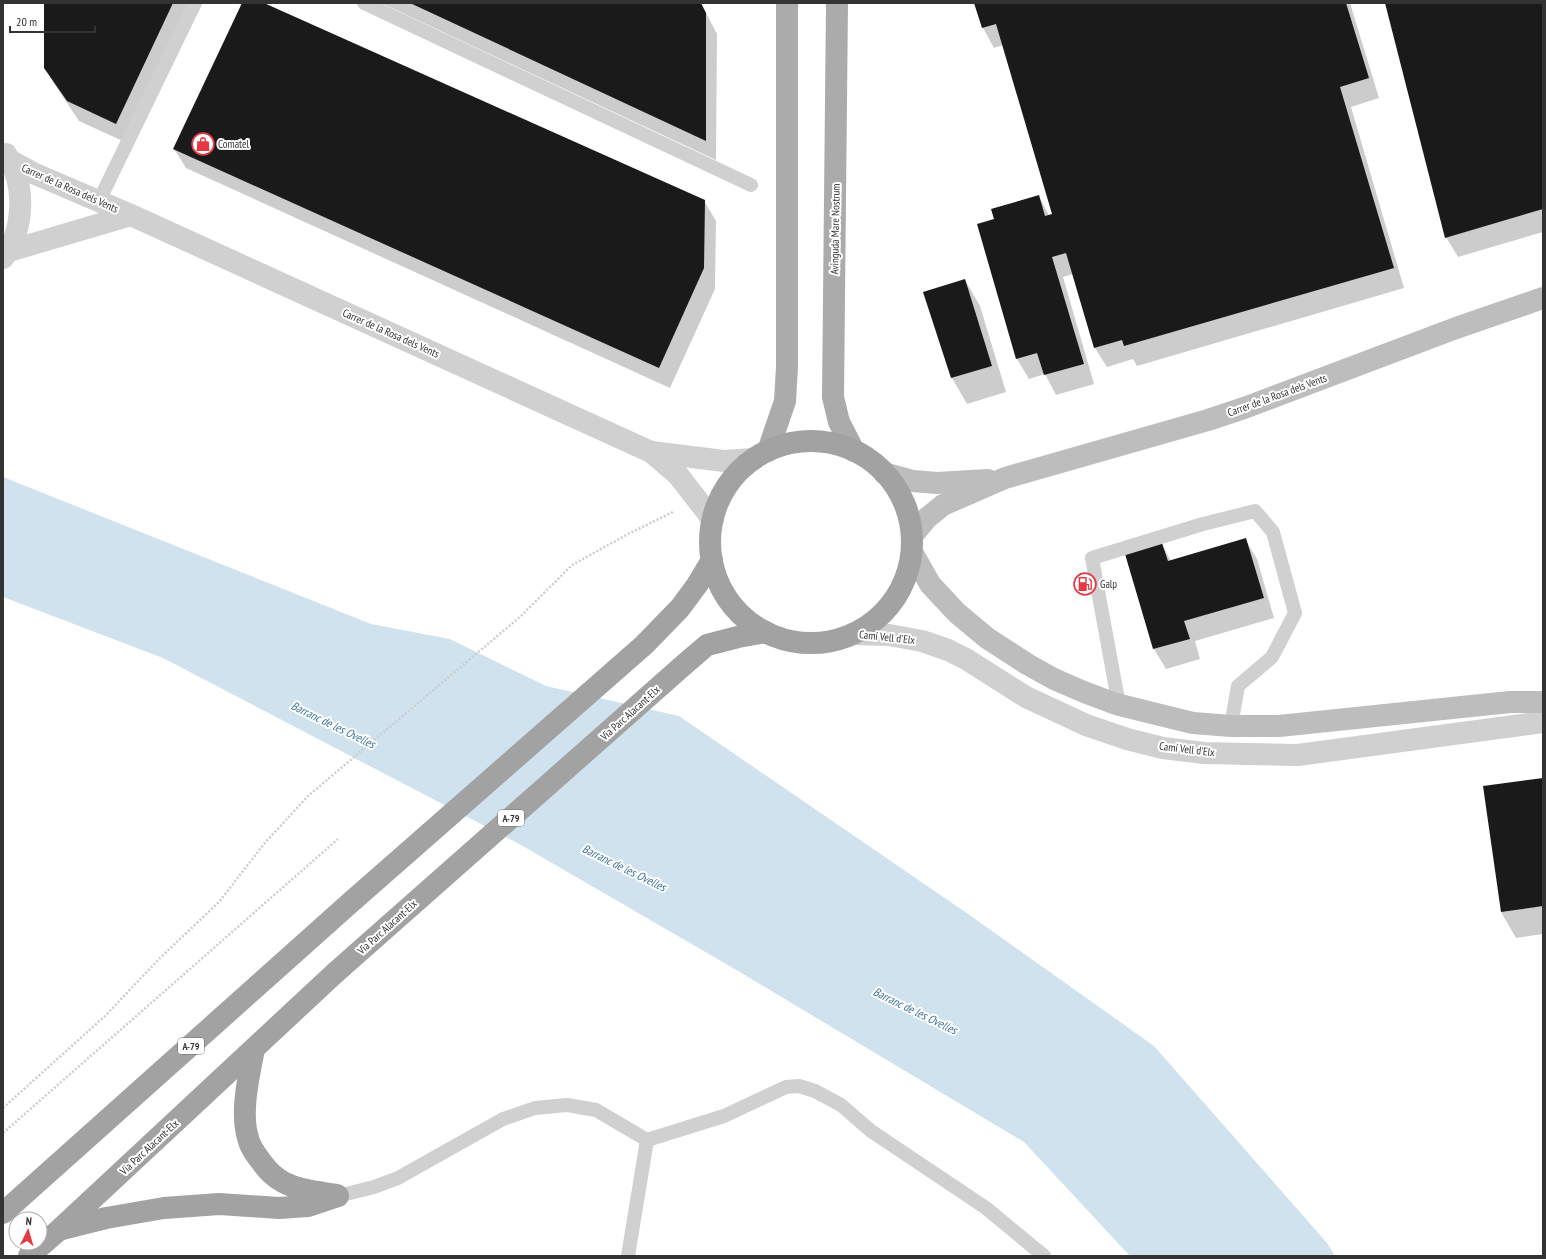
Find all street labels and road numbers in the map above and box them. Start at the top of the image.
street label: Carrer de la Rosa dels Vents [19,160,121,216]
street label: Avinguda Mare Nostrum [827,183,843,275]
street label: Carrer de la Rosa dels Vents [340,305,442,361]
street label: Carrer de la Rosa dels Vents [1225,370,1329,419]
street label: Camí Vell d'Elx [858,627,916,647]
street label: Via Parc Alacant-Elx [597,682,663,744]
street label: Camí Vell d'Elx [1158,739,1216,759]
road number: A-79 [498,810,524,826]
street label: Via Parc Alacant-Elx [354,896,420,958]
road number: A-79 [178,1038,204,1054]
street label: Via Parc Alacant-Elx [116,1116,182,1178]

